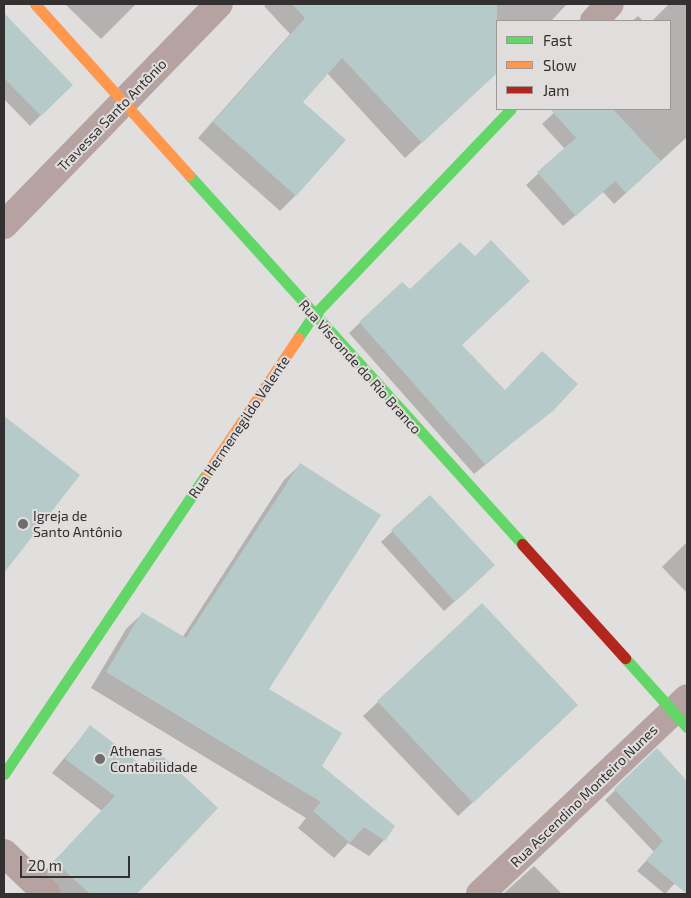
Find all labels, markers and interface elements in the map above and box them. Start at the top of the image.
legend [496,20,671,110]
text: Fast [543,31,572,49]
street label: Travessa Santo Antônio [54,55,170,175]
text: Slow [543,56,577,74]
text: Jam [543,81,569,99]
street label: Rua Visconde do Rio Branco [295,296,425,438]
street label: Rua Hermenegildo Valente [185,353,293,501]
place label: Igreja de Santo Antônio [33,508,123,540]
marker: Igreja de Santo Antônio [17,518,29,530]
street label: Rua Ascendino Monteiro Nunes [507,721,661,871]
place label: Athenas Contabilidade [110,743,197,776]
marker: Athenas Contabilidade [94,753,106,765]
scale bar [22,846,132,878]
text: 20 m [28,856,62,874]

